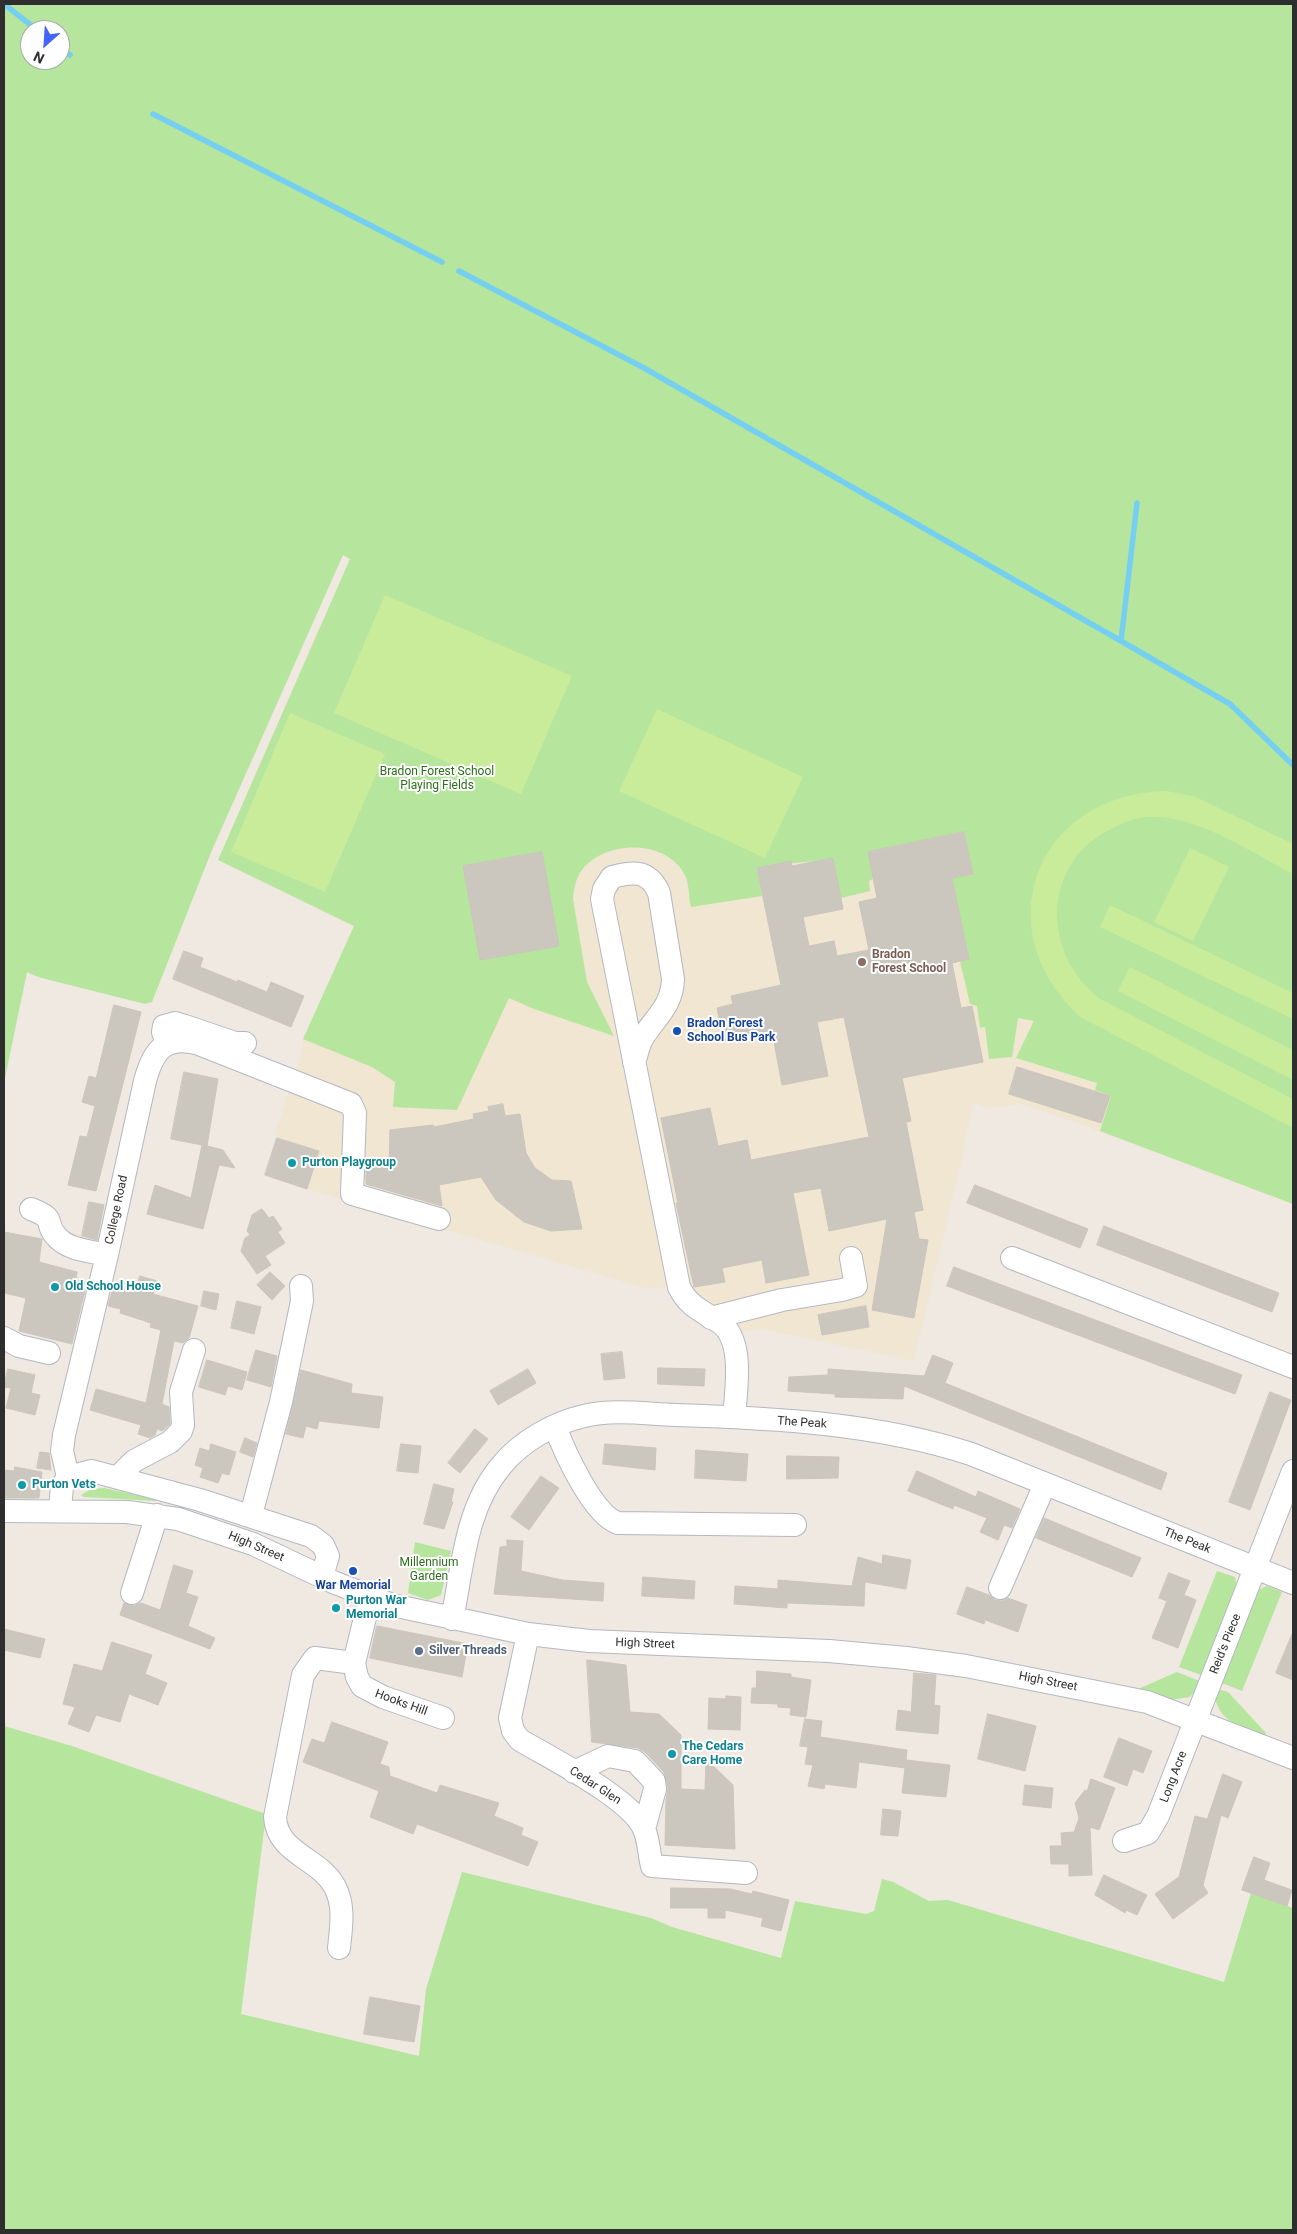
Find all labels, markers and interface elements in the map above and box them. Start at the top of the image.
north arrow [20,20,70,70]
text: N [31,48,47,67]
park label: Bradon Forest School Playing Fields [380,765,494,793]
place label: Bradon Forest School [872,948,946,976]
marker: Bradon Forest School [856,956,868,968]
place label: Bradon Forest School Bus Park [687,1017,775,1045]
marker: Bradon Forest School Bus Park [671,1025,683,1037]
place label: Purton Playgroup [302,1156,396,1170]
marker: Purton Playgroup [286,1157,298,1169]
street label: College Road [103,1174,131,1246]
place label: Old School House [65,1280,161,1294]
marker: Old School House [49,1281,61,1293]
street label: The Peak [777,1414,827,1432]
place label: Purton Vets [32,1478,96,1492]
marker: Purton Vets [16,1479,28,1491]
street label: The Peak [1161,1525,1213,1557]
street label: High Street [226,1529,286,1565]
park label: Millennium Garden [400,1556,458,1584]
marker: War Memorial [347,1565,359,1577]
place label: War Memorial [315,1579,391,1593]
place label: Purton War Memorial [346,1594,407,1622]
marker: Purton War Memorial [330,1602,342,1614]
street label: Reid's Piece [1207,1612,1245,1676]
street label: High Street [615,1636,675,1652]
place label: Silver Threads [429,1644,507,1658]
marker: Silver Threads [413,1645,425,1657]
street label: High Street [1017,1669,1079,1695]
street label: Hooks Hill [373,1687,429,1719]
place label: The Cedars Care Home [682,1740,744,1768]
marker: The Cedars Care Home [666,1748,678,1760]
street label: Long Acre [1158,1749,1190,1805]
street label: Cedar Glen [567,1764,623,1808]

